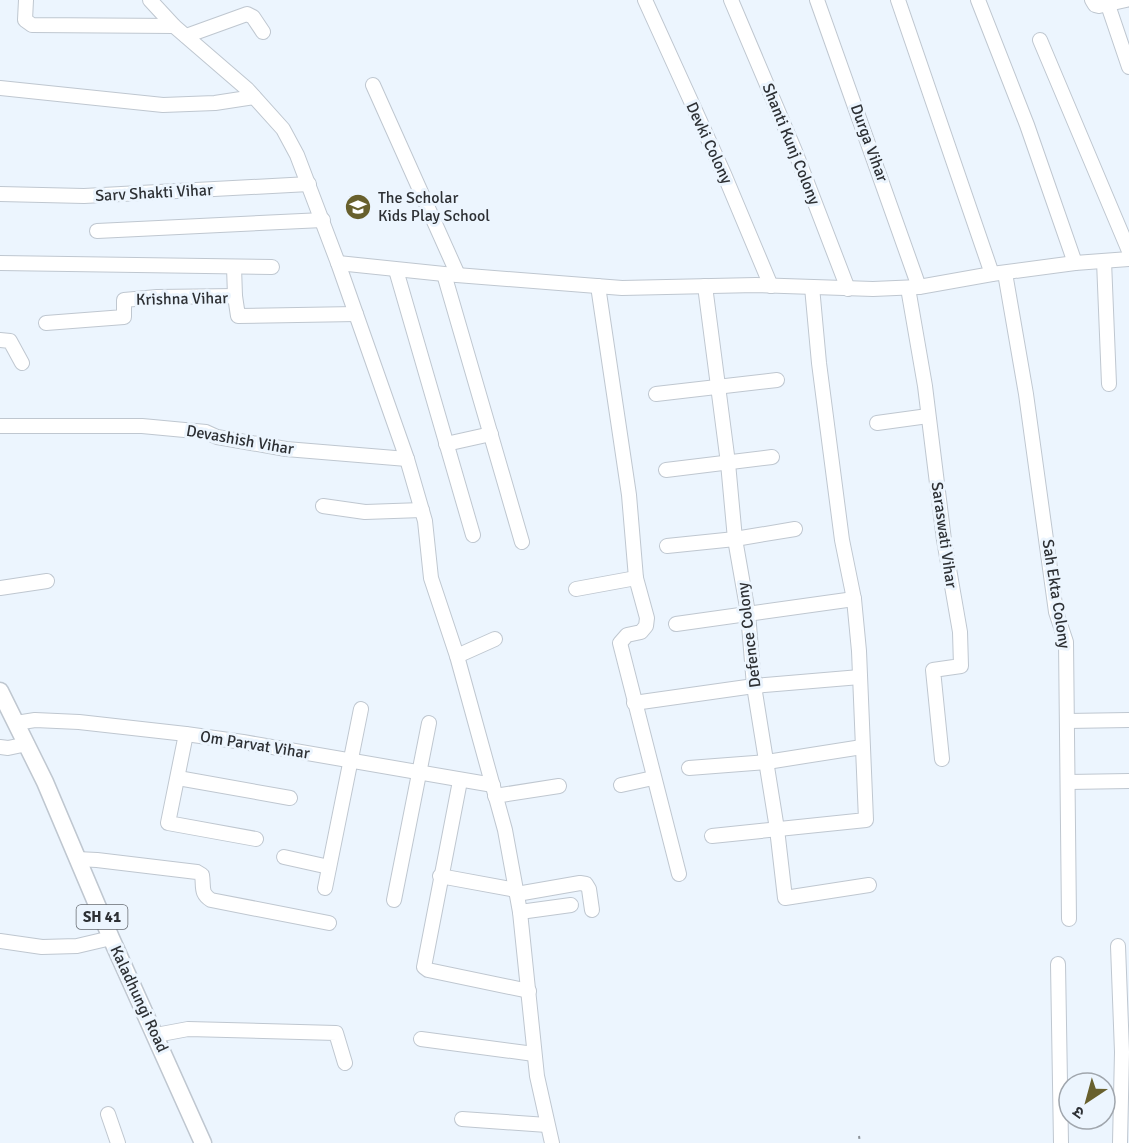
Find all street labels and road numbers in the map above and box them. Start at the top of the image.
street label: Shanti Kunj Colony [757,80,825,208]
street label: Devki Colony [681,99,737,188]
street label: Durga Vihar [846,101,892,185]
street label: Sarv Shakti Vihar [95,180,213,206]
street label: Krishna Vihar [136,288,228,310]
street label: Devashish Vihar [185,421,296,459]
street label: Saraswati Vihar [927,481,961,590]
street label: Sah Ekta Colony [1038,538,1075,650]
street label: Defence Colony [733,581,765,689]
street label: Om Parvat Vihar [199,726,311,764]
road number: SH 41 [76,905,128,929]
street label: Kaladhungi Road [106,942,172,1056]

